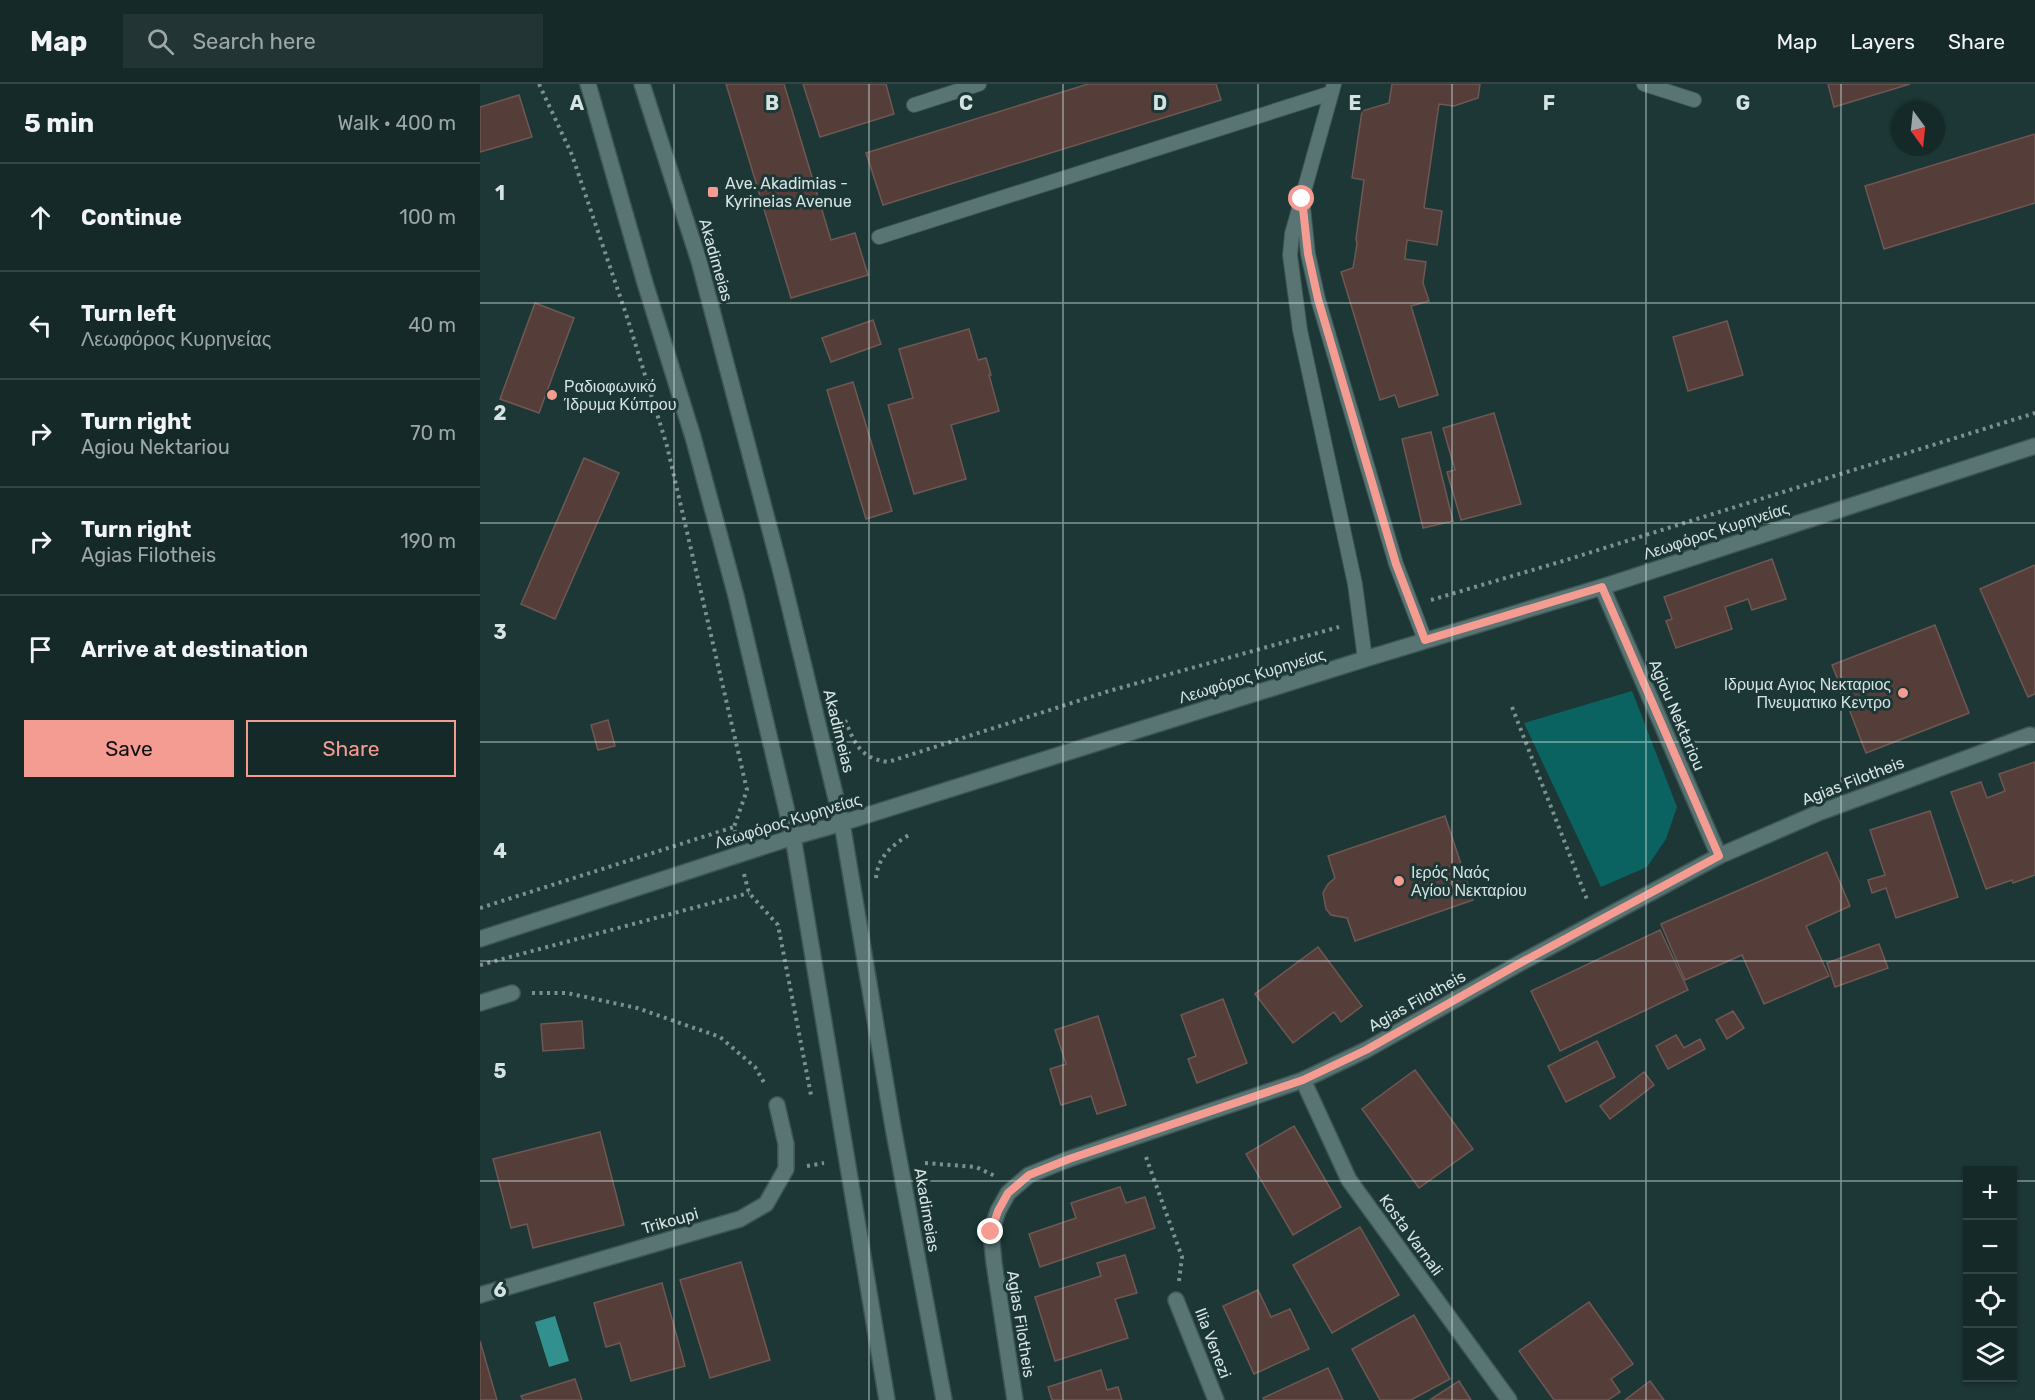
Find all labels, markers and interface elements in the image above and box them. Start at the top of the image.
search box [123,14,543,68]
text: Map [30,25,87,58]
icon: search [144,25,177,58]
text: Search here [192,28,316,55]
text: Map [1776,29,1817,54]
text: Layers [1850,29,1915,54]
text: Share [1948,29,2005,54]
text: A [570,91,585,115]
text: B [765,91,779,115]
text: C [959,91,973,115]
text: D [1153,91,1167,115]
text: E [1349,91,1361,115]
text: F [1543,91,1555,115]
text: G [1736,91,1750,115]
north arrow [1891,102,1945,156]
text: 5 min [24,108,94,139]
text: Walk · 400 m [337,111,456,135]
place label: Ave. Akadimias - Kyrineias Avenue [725,174,852,211]
text: 1 [495,181,505,205]
marker: Ave. Akadimias - Kyrineias Avenue [706,185,720,199]
route start [1288,185,1314,211]
icon: ahead [24,201,57,234]
text: Continue [81,204,182,231]
text: 100 m [399,205,456,229]
street label: Akadimeias [695,216,737,304]
text: Turn left [81,300,176,327]
icon: left [24,309,57,342]
text: 40 m [408,313,456,337]
text: Λεωφόρος Κυρηνείας [81,327,271,351]
place label: Ραδιοφωνικό Ίδρυμα Κύπρου [563,377,677,414]
marker: Ραδιοφωνικό Ίδρυμα Κύπρου [545,388,559,402]
text: 2 [494,401,507,425]
text: Turn right [81,408,191,435]
icon: right [24,417,57,450]
text: 70 m [410,421,456,445]
text: Agiou Nektariou [81,435,230,459]
street label: Λεωφόρος Κυρηνείας [1641,498,1792,564]
text: Turn right [81,516,191,543]
icon: right [24,525,57,558]
text: 190 m [400,529,456,553]
text: Agias Filotheis [81,543,216,567]
text: 3 [493,620,507,644]
icon: arrive [24,633,57,666]
text: Arrive at destination [81,636,308,663]
street label: Λεωφόρος Κυρηνείας [1176,645,1328,707]
street label: Agiou Nektariou [1645,657,1709,773]
place label: Ιδρυμα Αγιος Νεκταριος Πνευματικο Κεντρο [1724,675,1891,712]
marker: Ιδρυμα Αγιος Νεκταριος Πνευματικο Κεντρο [1896,686,1910,700]
street label: Akadimeias [819,687,859,775]
button: Save [24,720,234,777]
button: Share [246,720,456,777]
street label: Agias Filotheis [1799,753,1907,809]
street label: Λεωφόρος Κυρηνείας [712,790,864,852]
text: 4 [493,839,507,863]
place label: Ιερός Ναός Αγίου Νεκταρίου [1411,863,1527,900]
marker: Ιερός Ναός Αγίου Νεκταρίου [1392,874,1406,888]
street label: Agias Filotheis [1365,966,1469,1036]
text: 5 [494,1059,507,1083]
street label: Akadimeias [910,1166,944,1254]
map controls [1963,1166,2017,1382]
button: + [1963,1166,2017,1220]
street label: Kosta Varnali [1375,1191,1447,1279]
street label: Trikoupi [639,1204,701,1238]
route end [977,1218,1003,1244]
button: − [1963,1220,2017,1274]
street label: Agias Filotheis [1003,1269,1039,1379]
button: locate [1963,1274,2017,1328]
text: 6 [493,1278,507,1302]
street label: Ilia Venezi [1191,1305,1235,1381]
button: layers [1963,1328,2017,1382]

